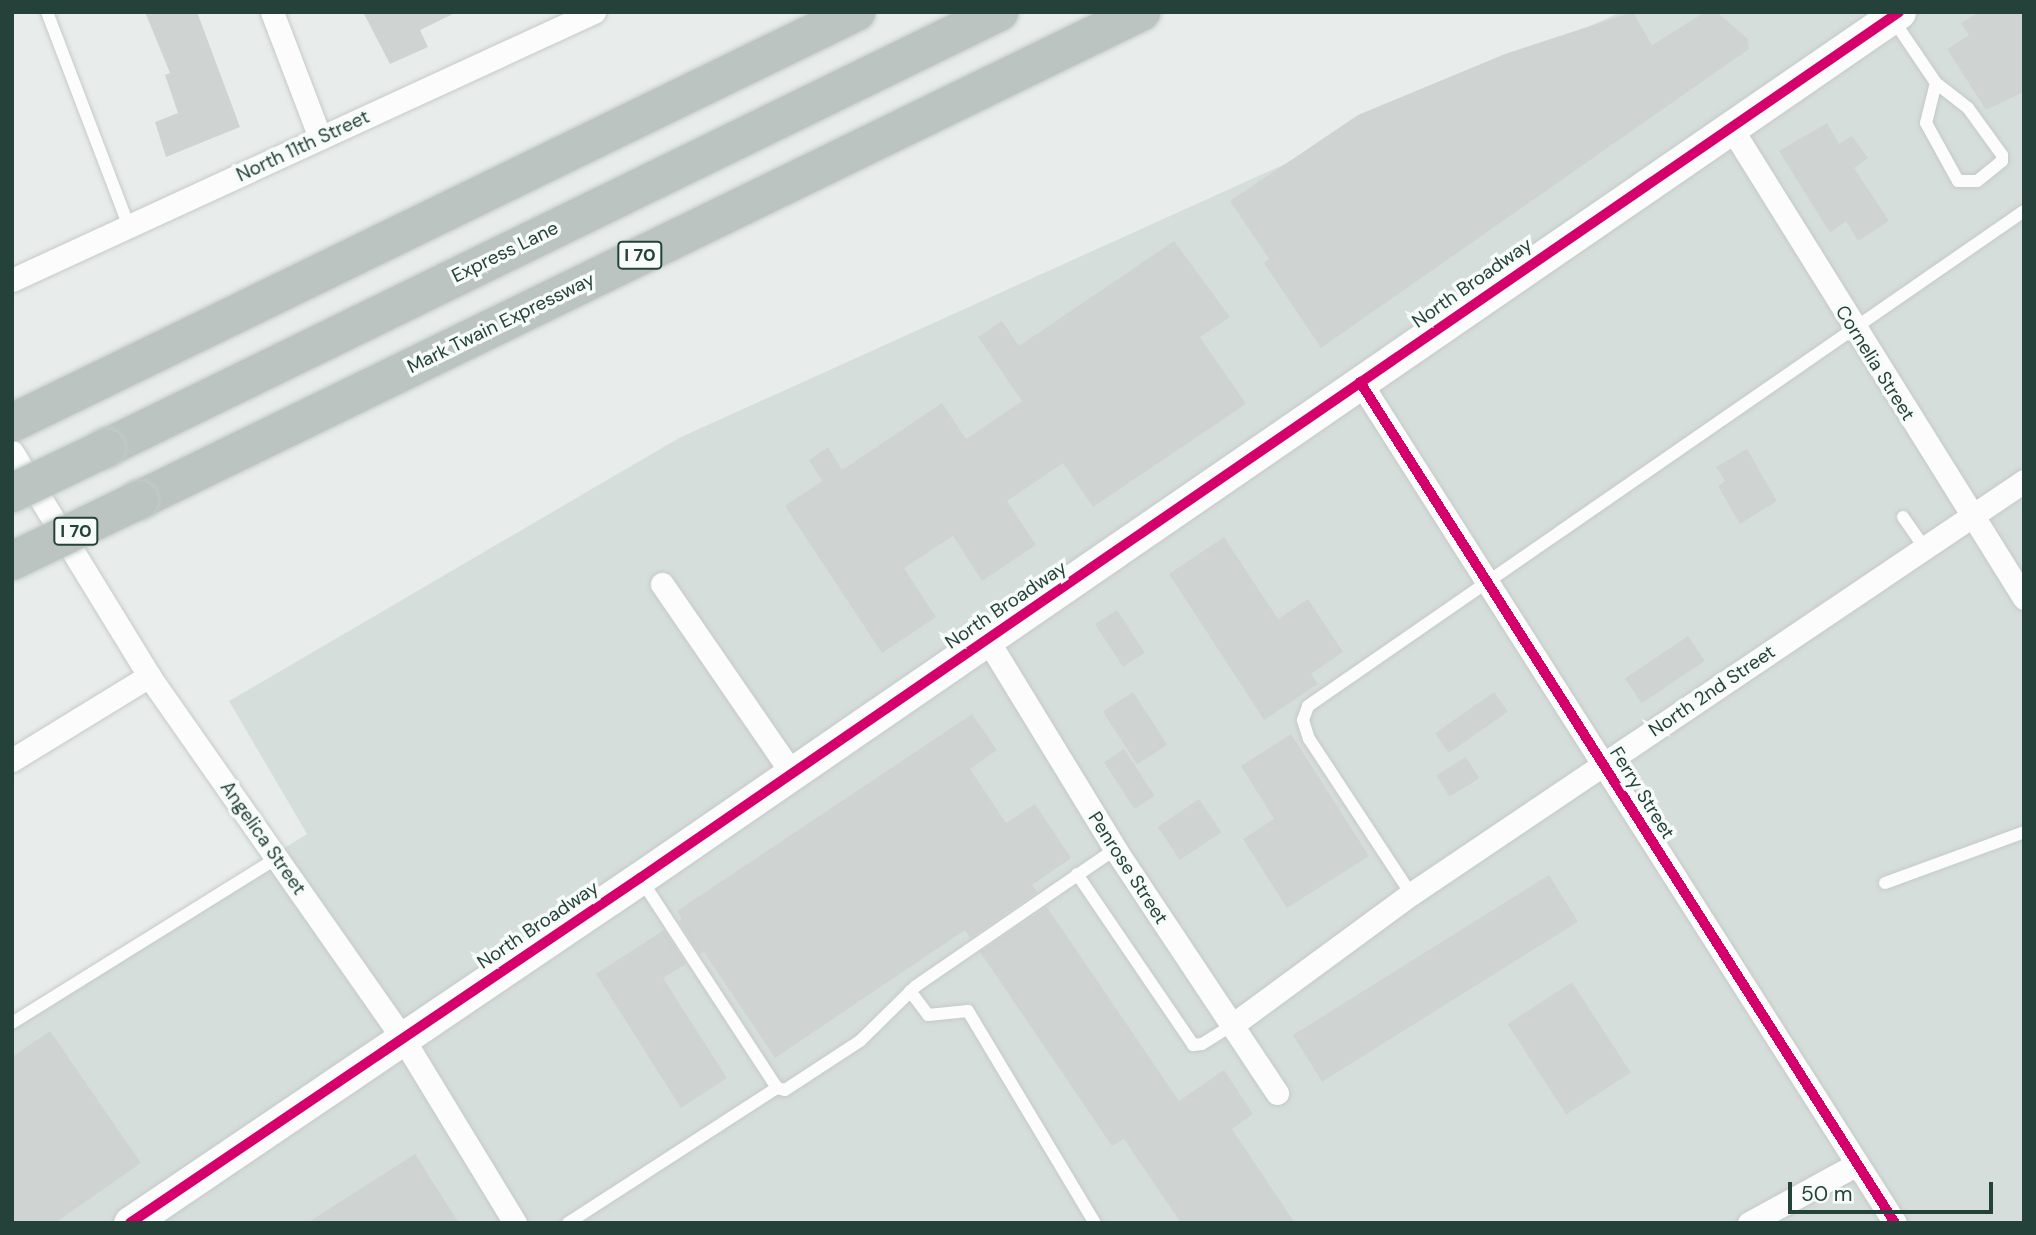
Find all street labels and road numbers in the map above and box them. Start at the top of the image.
street label: North 11th Street [233,105,373,187]
street label: Express Lane [448,216,562,288]
street label: North Broadway [1408,233,1536,333]
road number: I 70 [617,241,663,270]
street label: Mark Twain Expressway [404,268,598,378]
street label: Cornelia Street [1830,301,1920,425]
road number: I 70 [53,516,99,546]
street label: North Broadway [941,556,1071,654]
street label: North 2nd Street [1644,640,1780,742]
street label: Ferry Street [1605,743,1679,843]
street label: Angelica Street [215,777,311,899]
street label: Penrose Street [1083,808,1173,928]
street label: North Broadway [473,876,603,974]

